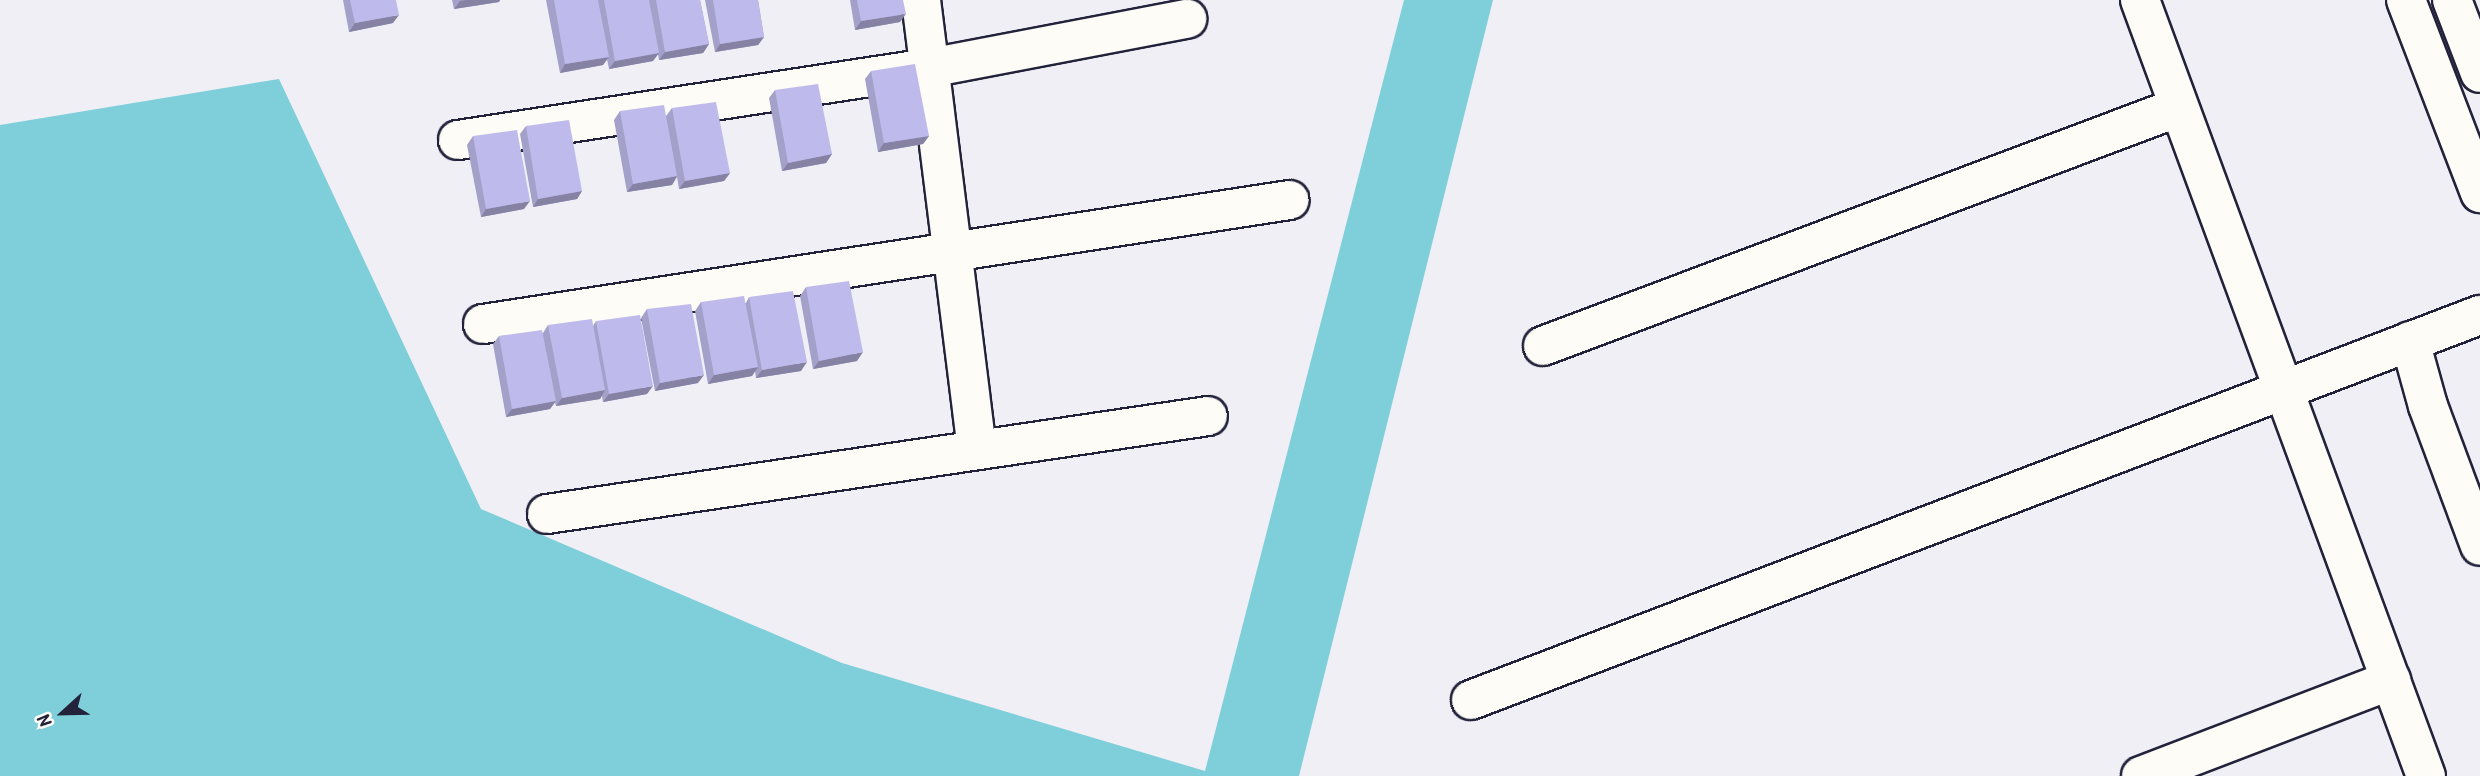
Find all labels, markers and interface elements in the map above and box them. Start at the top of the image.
north arrow [28,678,98,748]
text: N [30,711,57,730]

